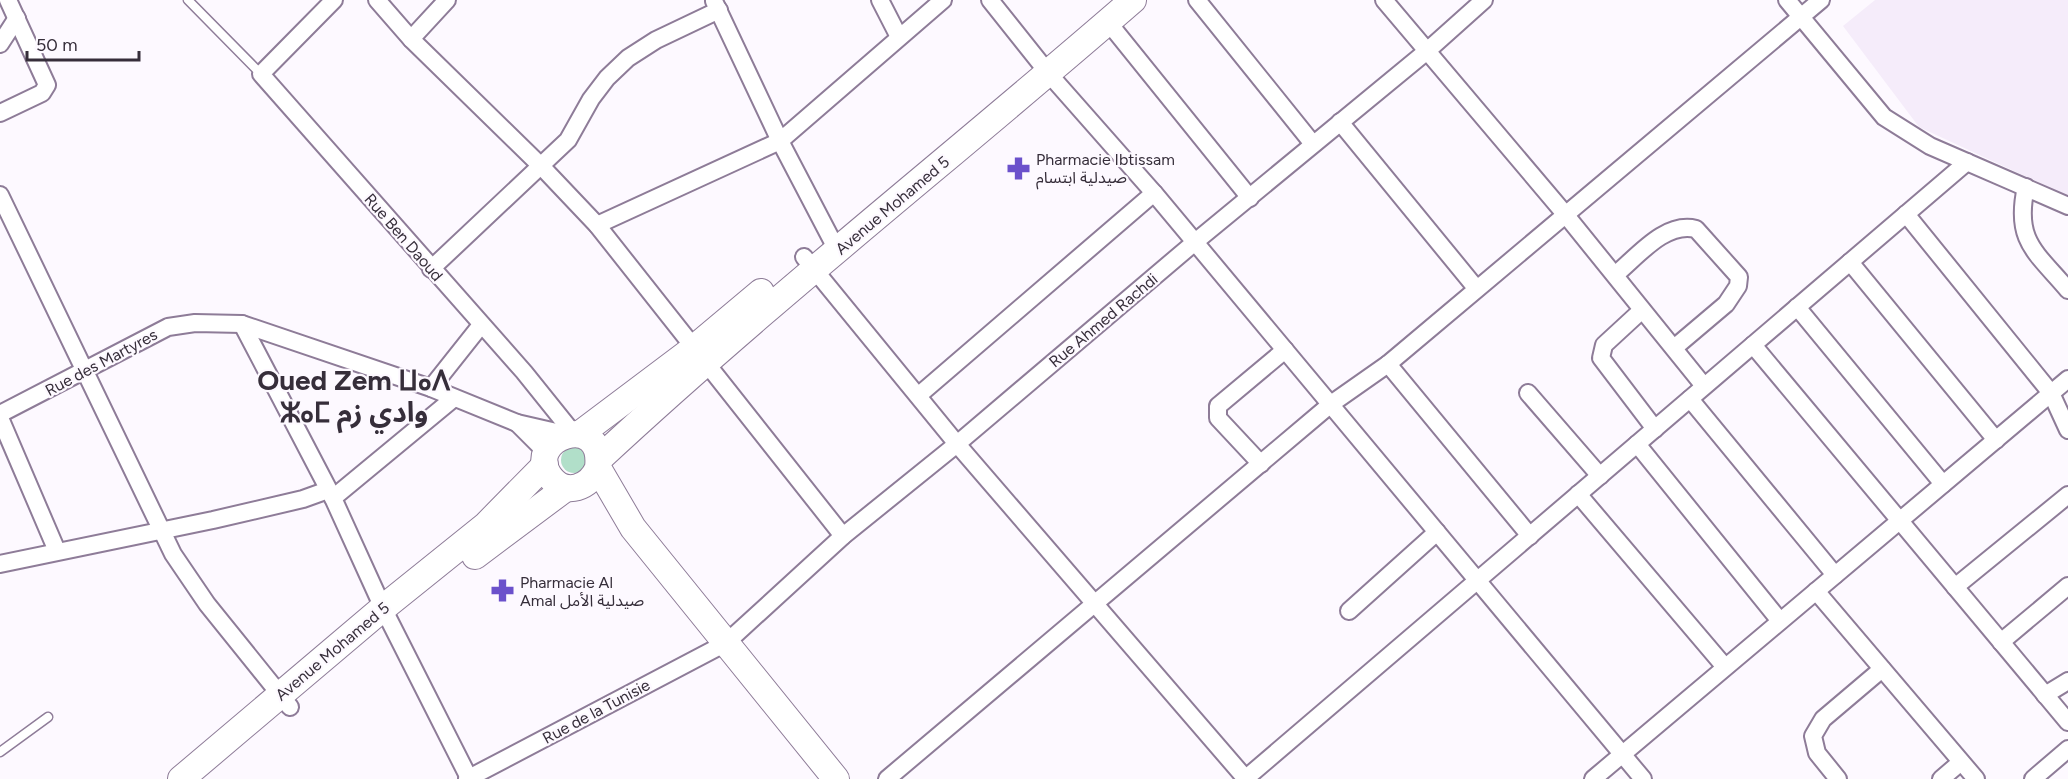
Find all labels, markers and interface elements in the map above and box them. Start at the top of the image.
scale bar [27,24,140,62]
text: 50 m [36,34,78,56]
place label: Pharmacie Ibtissam صيدلية ابتسام [1036,150,1175,190]
street label: Avenue Mohamed 5 [832,152,953,259]
pharmacy icon: Pharmacie Ibtissam صيدلية ابتسام [1005,155,1031,181]
street label: Rue Ben Daoud [360,190,447,285]
street label: Rue Ahmed Rachdi [1045,269,1161,371]
street label: Rue des Martyres [42,325,161,400]
district label: Oued Zem ⵡⴰⴷ ⵣⴰⵎ وادي زم [257,363,451,434]
place label: Pharmacie Al Amal صيدلية الأمل [520,573,644,610]
pharmacy icon: Pharmacie Al Amal صيدلية الأمل [489,578,515,604]
street label: Avenue Mohamed 5 [272,598,393,705]
street label: Rue de la Tunisie [539,675,653,748]

